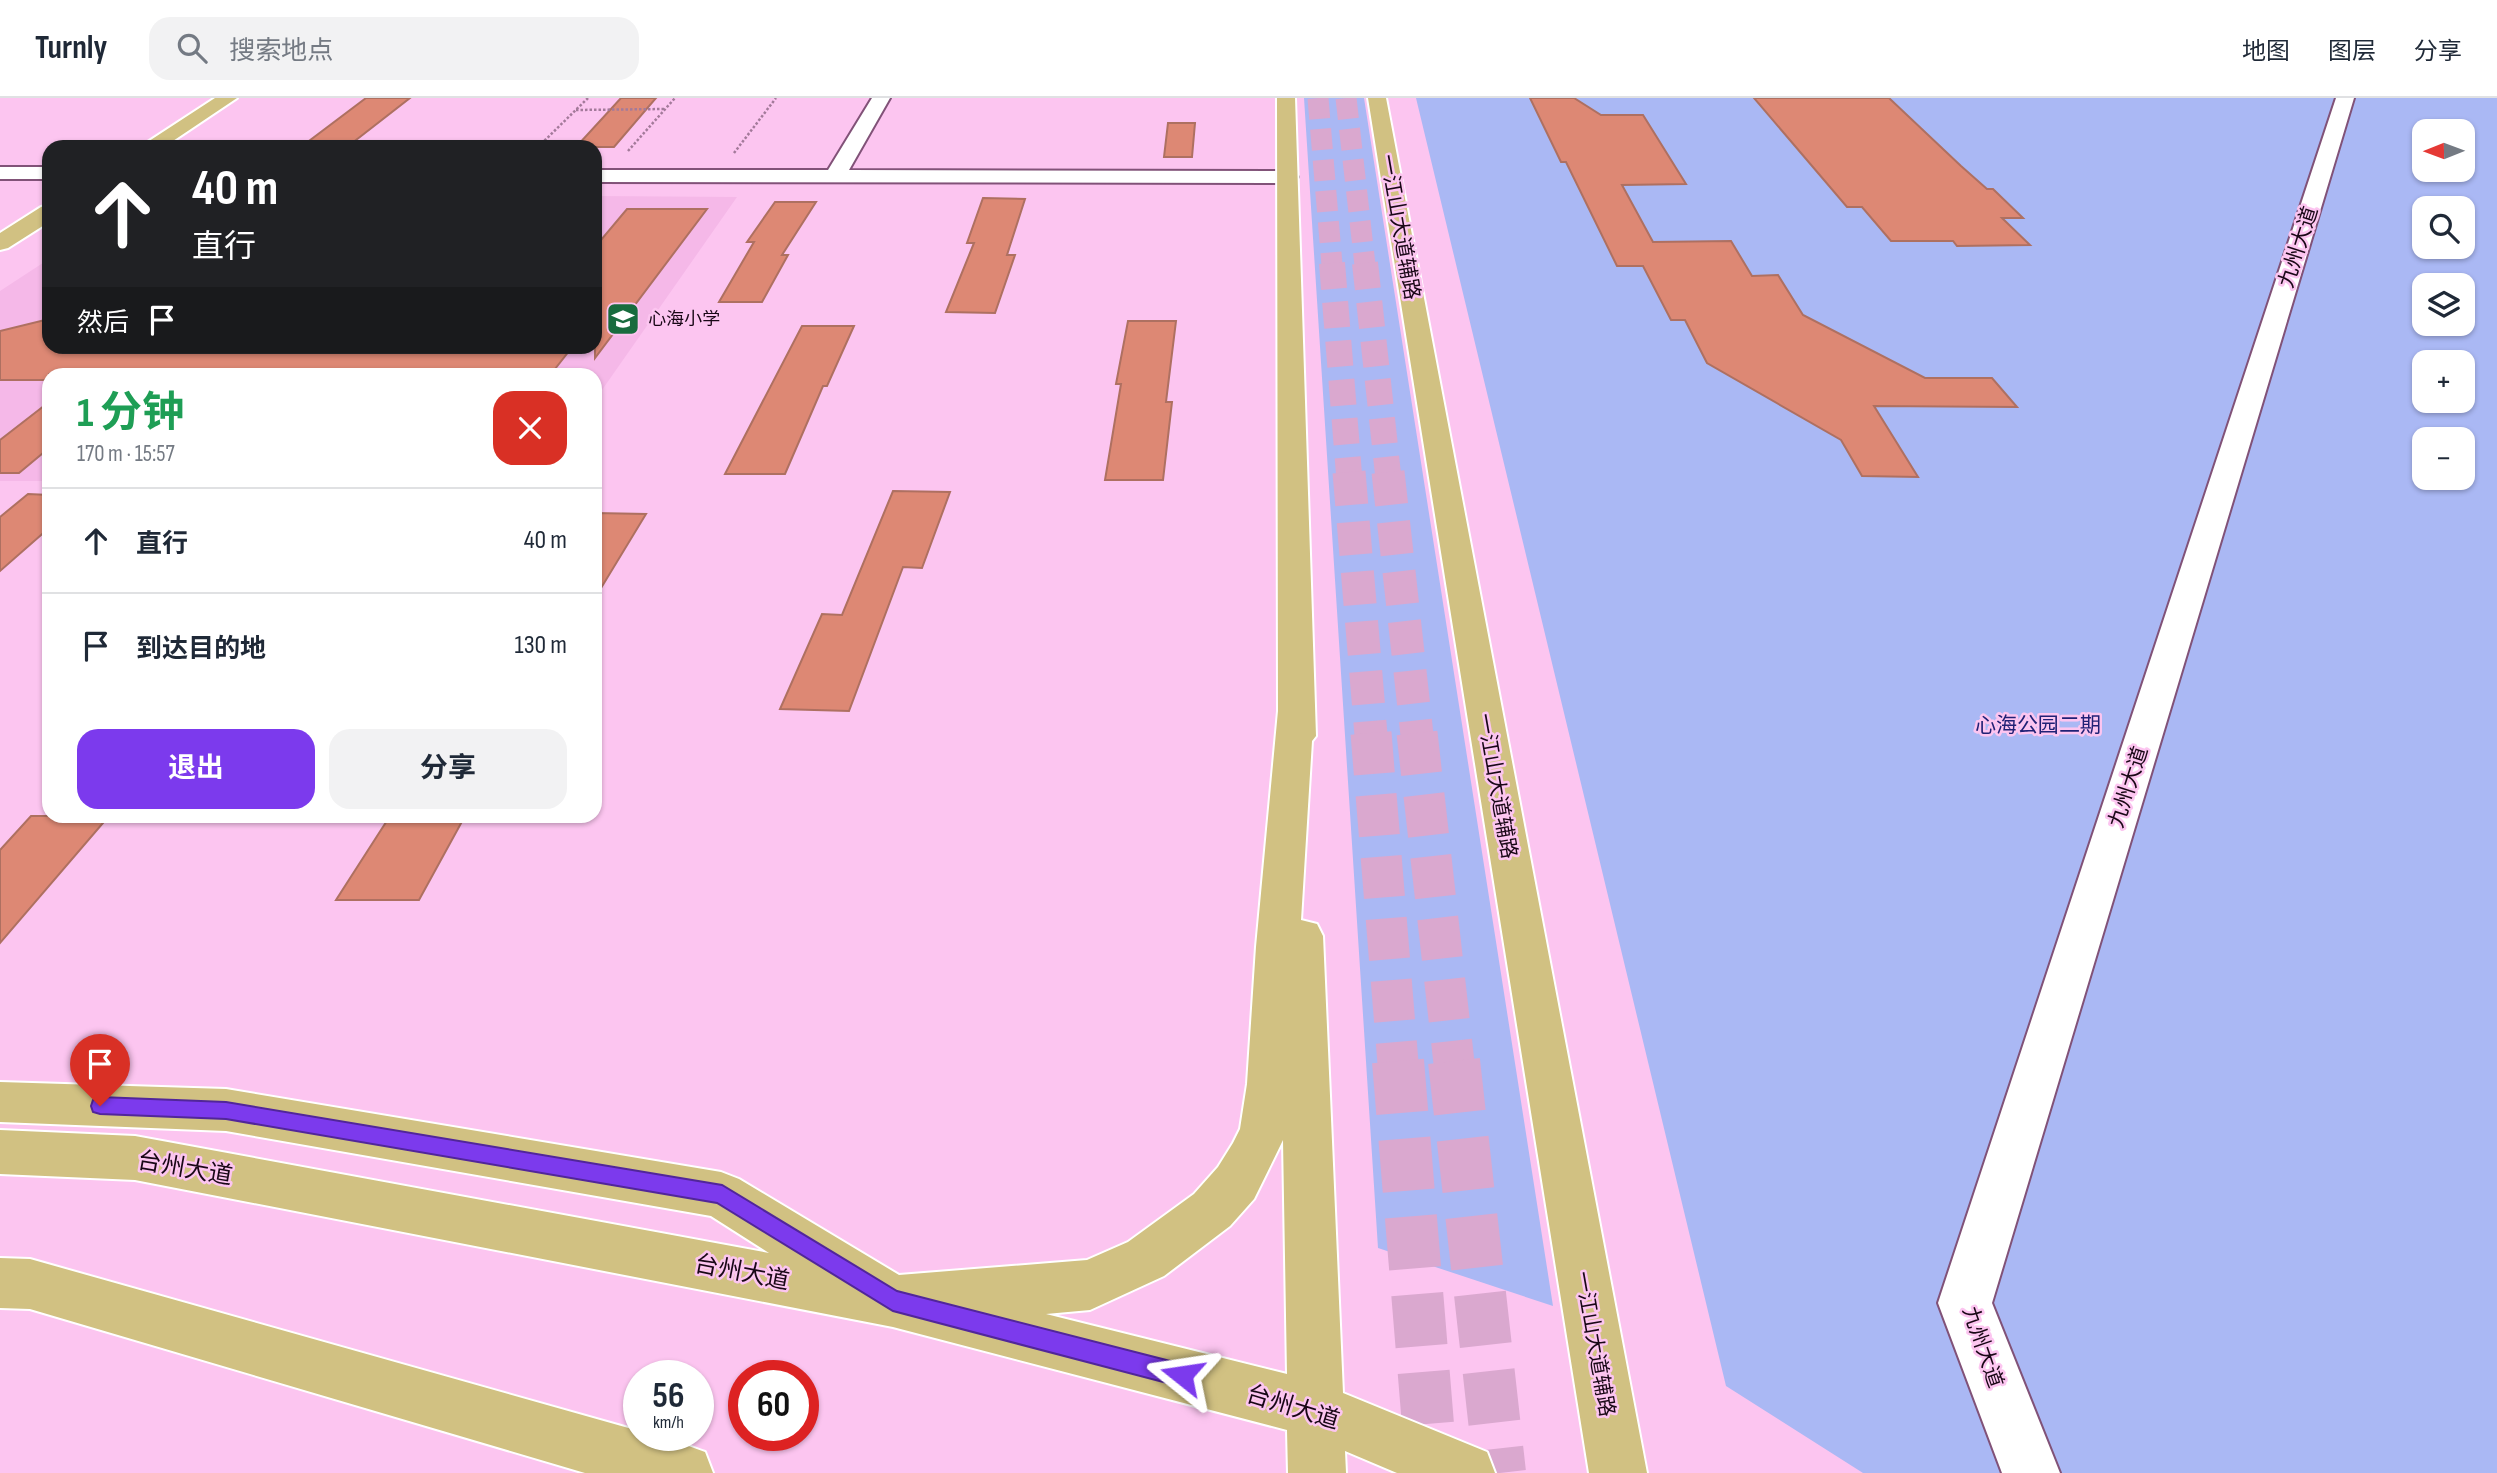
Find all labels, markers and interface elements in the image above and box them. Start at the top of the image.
search box [149,17,639,80]
text: Turnly [35,28,107,68]
icon: search [173,29,211,67]
text: 搜索地点 [229,36,333,67]
text: 地图 [2242,37,2290,66]
text: 图层 [2328,37,2376,66]
text: 分享 [2414,37,2462,66]
north arrow [2412,119,2474,182]
map controls [2412,119,2475,490]
street label: 一江山大道辅路 [1374,153,1425,302]
text: 40 m [192,160,278,219]
icon: ahead [77,168,168,259]
button: search [2412,196,2475,259]
street label: 九州大道 [2274,203,2323,291]
text: 直行 [192,228,256,267]
button: layers [2412,273,2475,336]
school or university icon: 心海小学 [604,300,642,338]
icon: arrive [143,301,181,339]
text: 然后 [77,308,129,339]
place label: 心海小学 [648,309,720,330]
button: + [2412,350,2475,413]
text: 1 分钟 [77,388,184,439]
button: close [493,391,567,465]
button: − [2412,427,2475,490]
text: 170 m · 15:57 [77,440,175,468]
icon: ahead [77,522,115,560]
text: 40 m [524,525,567,556]
text: 直行 [136,529,188,560]
icon: arrive [77,627,115,665]
text: 130 m [515,630,567,661]
text: 到达目的地 [136,634,266,665]
street label: 一江山大道辅路 [1471,712,1522,861]
park label: 心海公园二期 [1975,713,2101,738]
button: 退出 [77,729,315,809]
button: 分享 [329,729,567,809]
street label: 九州大道 [2104,743,2153,831]
pin [70,1034,130,1106]
icon: arrive [81,1045,119,1083]
street label: 台州大道 [135,1146,235,1191]
street label: 台州大道 [692,1249,792,1296]
street label: 一江山大道辅路 [1569,1270,1620,1419]
street label: 九州大道 [1957,1303,2008,1391]
position arrow [1145,1338,1219,1412]
speed limit sign: 60 [728,1360,819,1451]
text: 56 [653,1375,684,1418]
street label: 台州大道 [1243,1380,1343,1435]
text: km/h [653,1412,684,1433]

